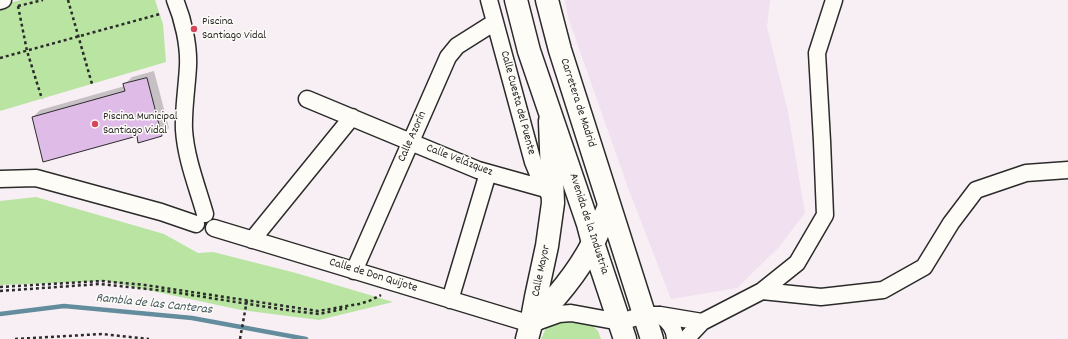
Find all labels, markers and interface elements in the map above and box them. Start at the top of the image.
place label: Piscina Santiago Vidal [202,15,266,43]
marker: Piscina Santiago Vidal [189,24,199,34]
street label: Calle Cuesta del Puente [496,49,538,157]
street label: Carretera de Madrid [556,57,598,149]
street label: Calle Azorín [395,109,431,165]
place label: Piscina Municipal Santiago Vidal [103,110,178,138]
marker: Piscina Municipal Santiago Vidal [90,119,100,129]
street label: Calle Velázquez [424,142,494,180]
street label: Avenida de la Industria [565,172,611,276]
street label: Calle Mayor [529,244,555,298]
street label: Calle de Don Quijote [327,256,419,296]
water label: Rambla de las Canteras [95,291,213,319]

